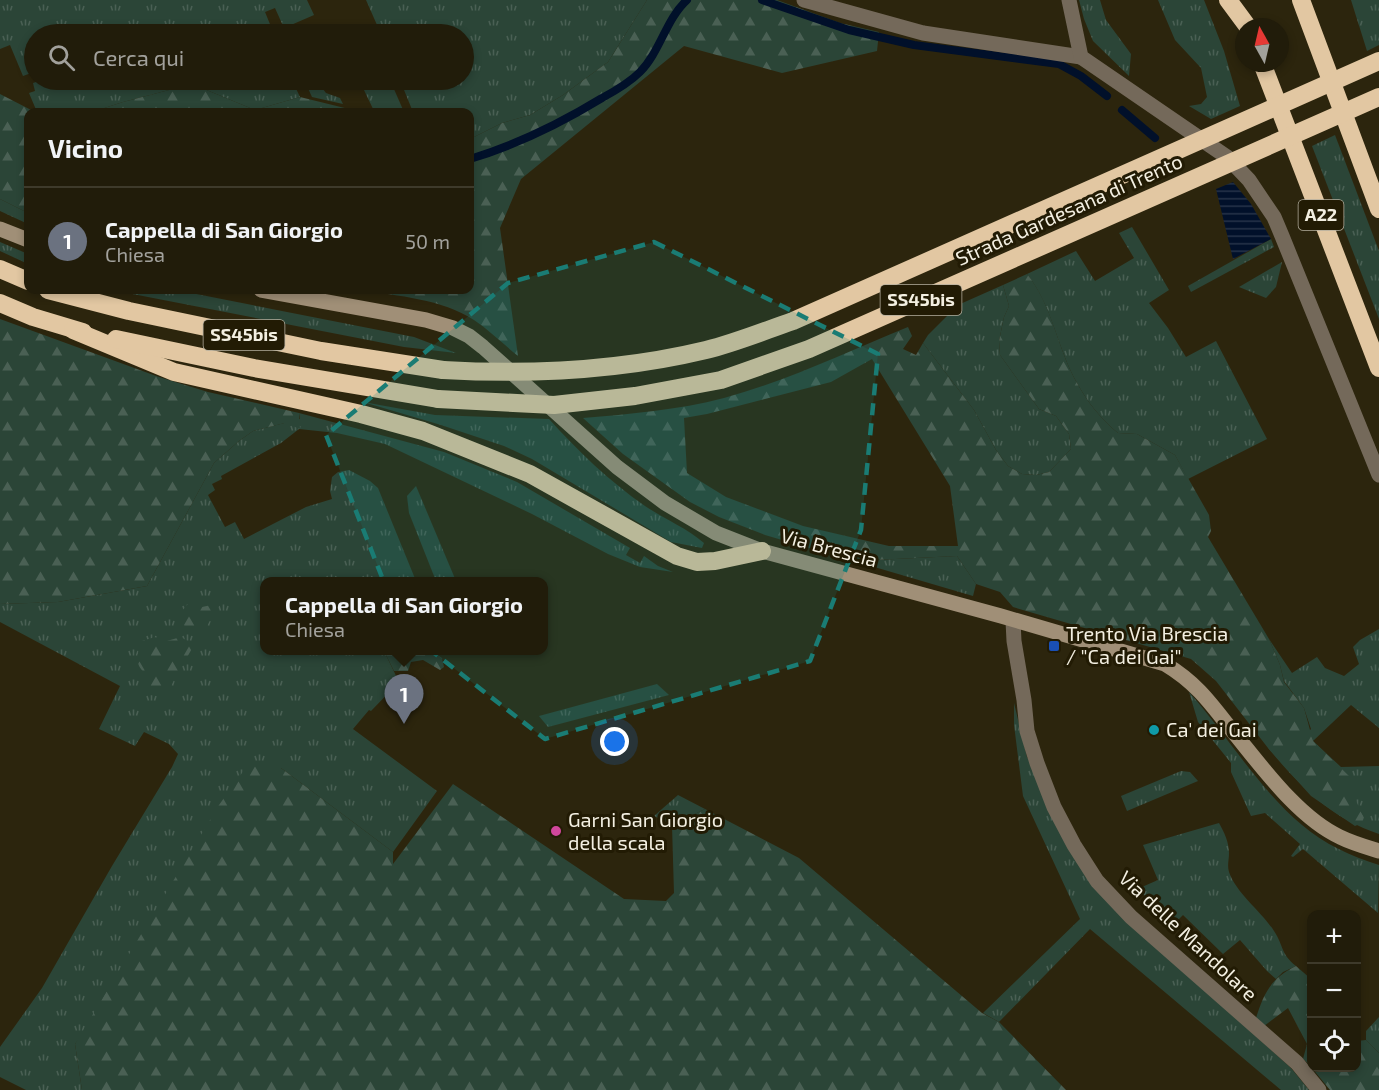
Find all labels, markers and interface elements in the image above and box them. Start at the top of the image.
north arrow [1235,18,1289,72]
search box [24,24,474,90]
icon: search [45,41,78,74]
text: Cerca qui [93,44,184,70]
text: Vicino [48,132,123,163]
street label: Strada Gardesana di Trento [951,148,1186,270]
road number: A22 [1298,200,1344,230]
text: Cappella di San Giorgio [105,216,343,242]
text: 1 [63,229,72,253]
text: 50 m [405,229,450,253]
text: Chiesa [105,242,165,266]
road number: SS45bis [880,285,962,315]
road number: SS45bis [204,320,284,350]
street label: Via Brescia [778,523,880,571]
popup [260,577,548,655]
text: Cappella di San Giorgio [285,591,523,617]
text: Chiesa [285,617,345,641]
place label: Trento Via Brescia / "Ca dei Gai" [1066,621,1228,668]
marker: Trento Via Brescia / "Ca dei Gai" [1047,639,1061,653]
pin: 1 [384,674,424,724]
place label: Ca' dei Gai [1166,717,1257,741]
marker: Ca' dei Gai [1147,723,1161,737]
your location [600,727,629,756]
place label: Garni San Giorgio della scala [568,807,723,854]
marker: Garni San Giorgio della scala [549,824,563,838]
street label: Via delle Mandolare [1115,865,1263,1006]
map controls [1307,910,1361,1072]
button: + [1307,910,1361,964]
button: − [1307,964,1361,1018]
button: locate [1307,1018,1361,1072]

